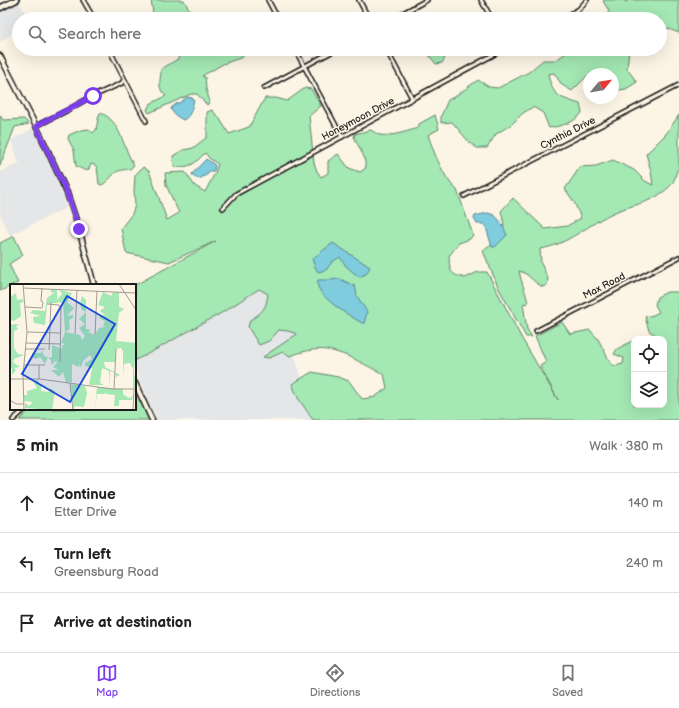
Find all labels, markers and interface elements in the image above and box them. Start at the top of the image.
search box [12,12,667,56]
icon: search [26,23,48,45]
text: Search here [58,25,141,44]
north arrow [583,68,619,104]
route start [84,87,102,105]
street label: Honeymoon Drive [320,95,396,143]
street label: Cynthia Drive [539,114,598,152]
route end [70,220,88,238]
street label: Max Road [581,270,627,302]
inset map [10,284,136,410]
map controls [631,336,667,408]
button: locate [631,336,667,372]
button: layers [631,372,667,408]
text: 5 min [16,436,59,456]
text: Walk · 380 m [589,438,663,454]
text: Continue [54,485,116,504]
icon: ahead [16,492,38,514]
text: 140 m [628,495,663,511]
text: Etter Drive [54,504,117,520]
text: Turn left [54,545,111,564]
icon: left [16,552,38,574]
text: 240 m [626,555,663,571]
text: Greensburg Road [54,564,159,580]
icon: arrive [16,612,38,634]
text: Arrive at destination [54,613,192,632]
tab: Map [96,662,118,699]
tab: Directions [310,662,360,699]
tab: Saved [552,662,583,699]

